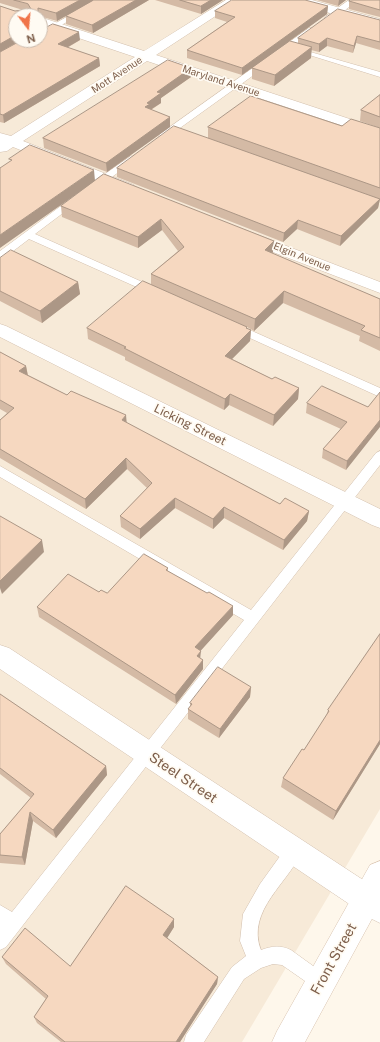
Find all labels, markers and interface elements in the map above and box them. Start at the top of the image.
north arrow [8,8,48,48]
text: N [25,32,37,46]
street label: Mott Avenue [89,54,145,96]
street label: Maryland Avenue [181,63,261,99]
street label: Elgin Avenue [272,240,332,274]
street label: Licking Street [152,401,228,449]
street label: Steel Street [146,749,220,807]
street label: Front Street [307,920,361,998]

